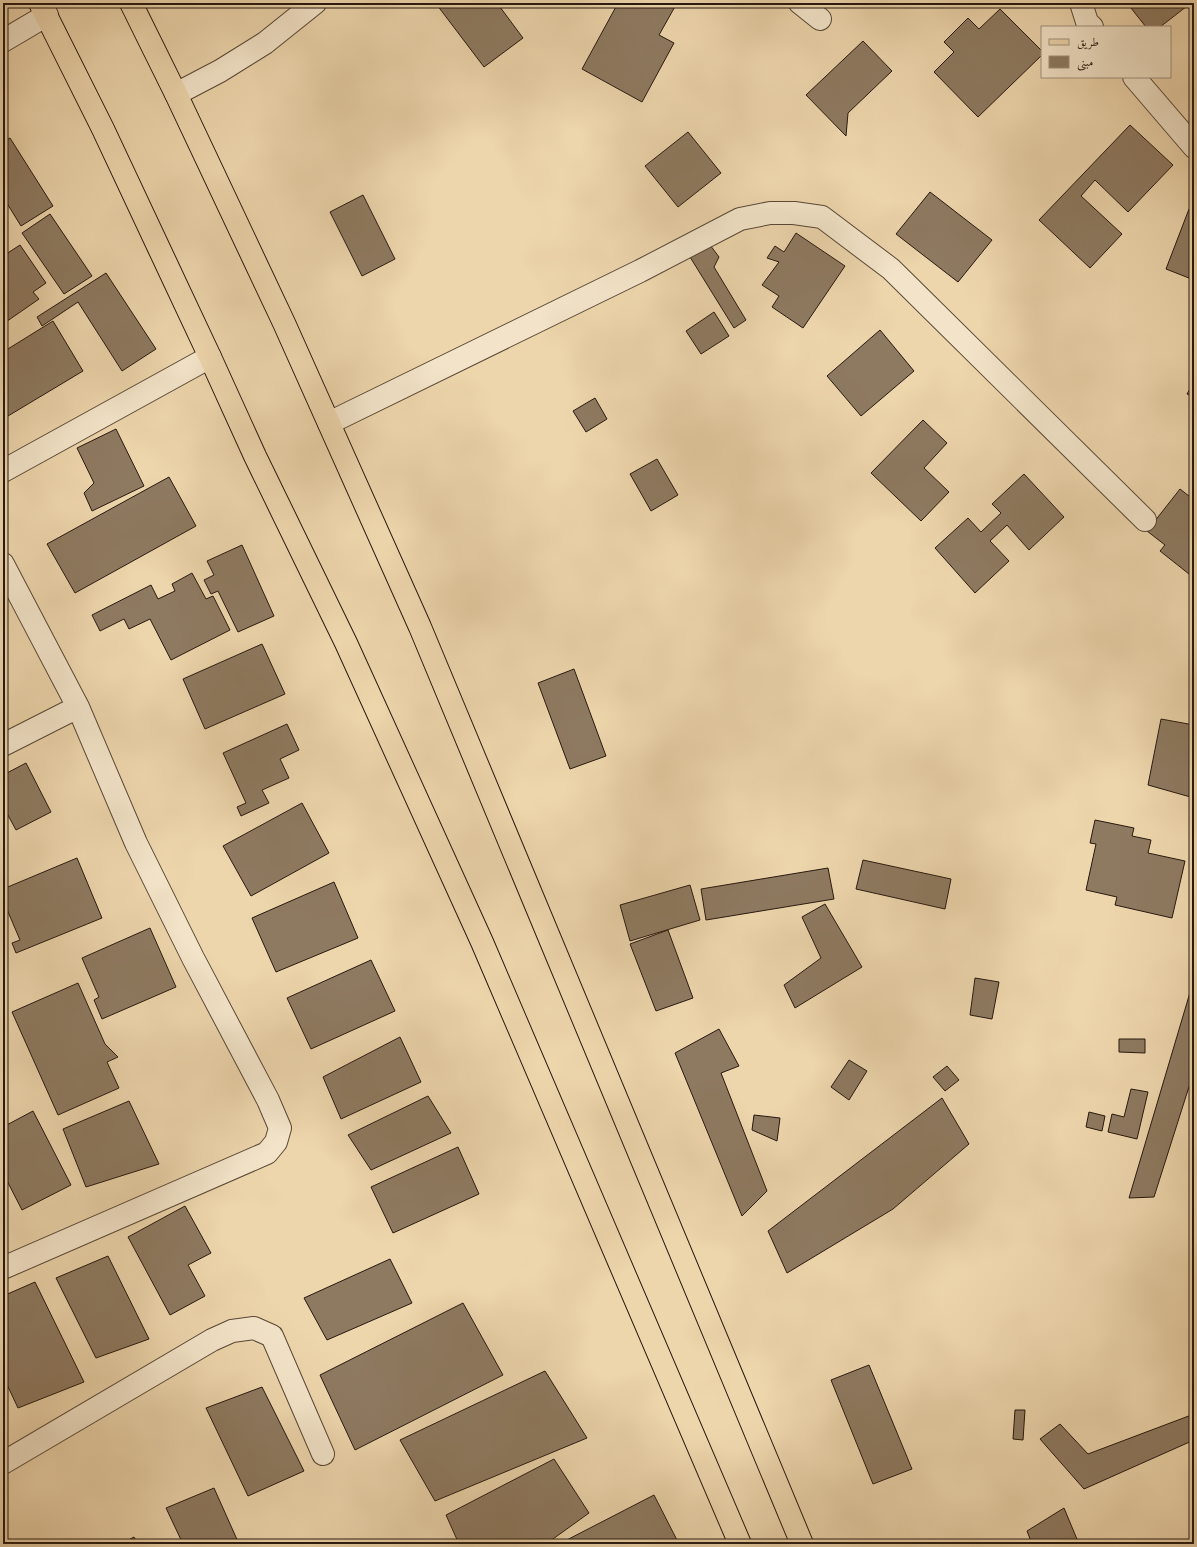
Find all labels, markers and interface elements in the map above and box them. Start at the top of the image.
legend [1041,26,1171,78]
text: طريق [1077,35,1099,51]
text: مبنى [1077,55,1093,71]

